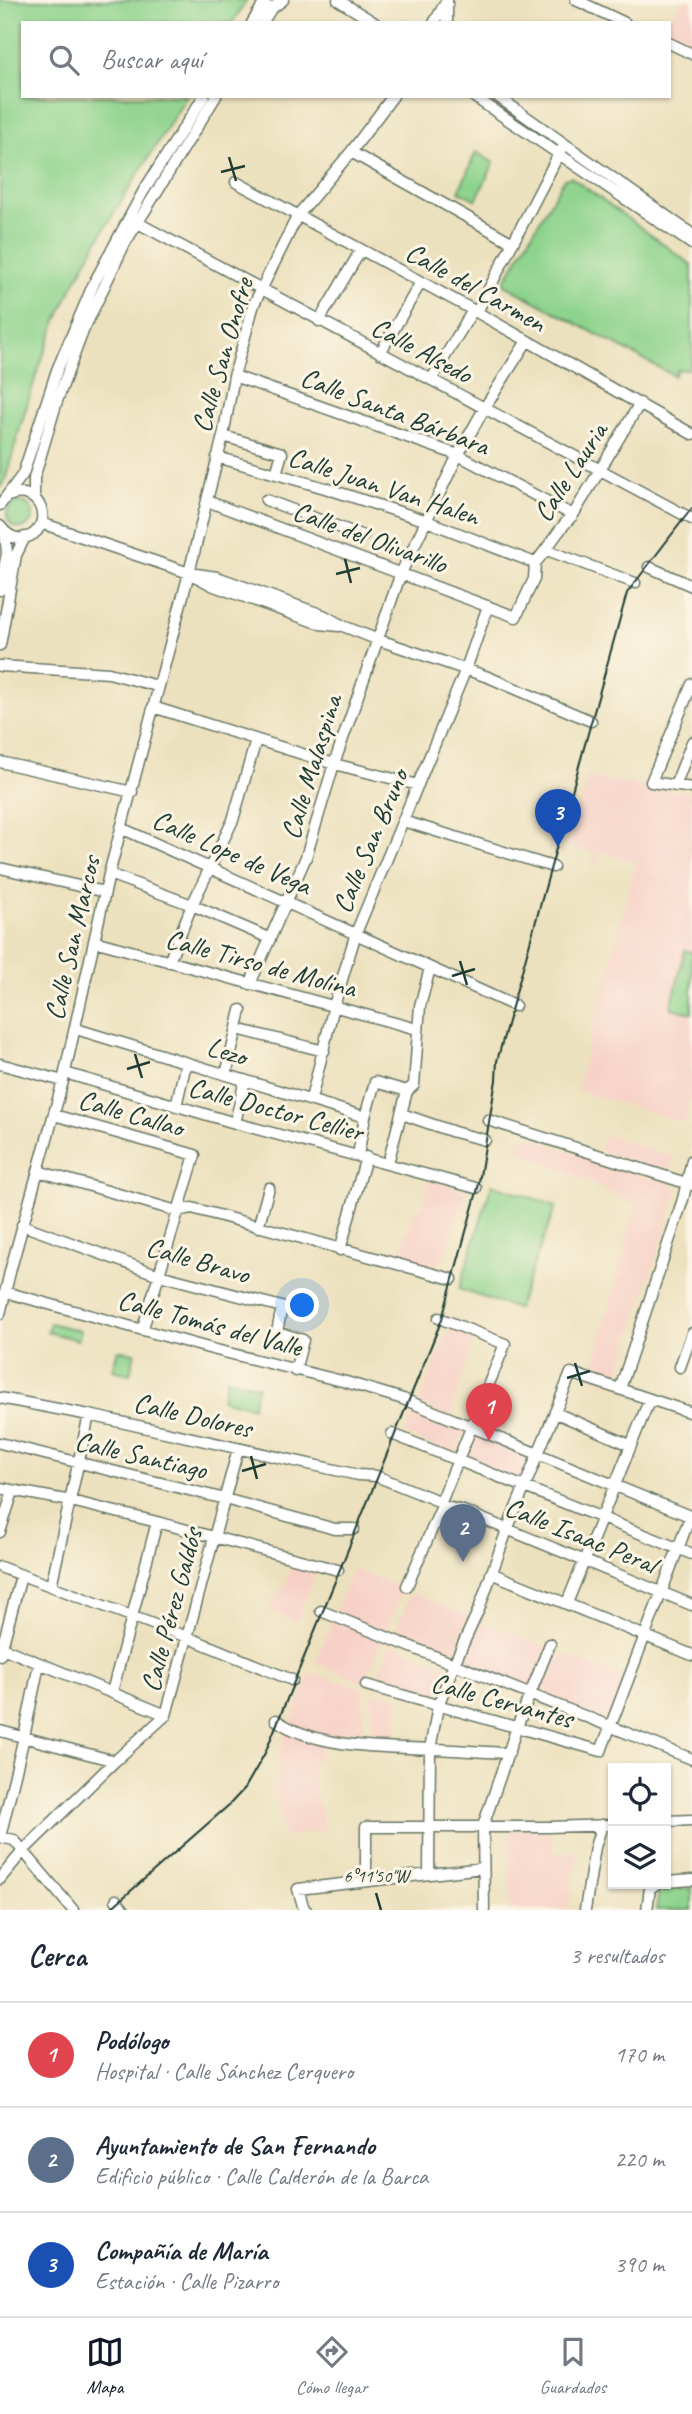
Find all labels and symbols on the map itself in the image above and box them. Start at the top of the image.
street label: Calle del Carmen [400,234,554,341]
street label: Calle San Onofre [183,272,261,436]
street label: Calle Alsedo [366,309,480,392]
street label: Calle Santa Bárbara [296,359,496,464]
street label: Calle Lauria [525,414,616,528]
street label: Calle Juan Van Halen [284,439,485,534]
street label: Calle del Olivarillo [288,493,454,582]
street label: Calle Malaspina [273,688,350,843]
street label: Calle San Bruno [324,761,417,918]
pin: 3 [535,789,581,847]
street label: Calle Lope de Vega [147,801,318,903]
street label: Calle San Marcos [36,850,108,1023]
street label: Calle Tirso de Molina [162,921,362,1006]
street label: Lezo [203,1028,254,1074]
street label: Calle Doctor Cellier [185,1069,369,1150]
street label: Calle Callao [75,1081,190,1145]
street label: Calle Bravo [142,1229,256,1292]
street label: Calle Tomás del Valle [114,1282,308,1365]
your location [285,1288,319,1322]
pin: 1 [466,1383,512,1441]
street label: Calle Dolores [130,1384,258,1446]
street label: Calle Santiago [72,1423,212,1488]
street label: Calle Isaac Peral [500,1489,667,1583]
pin: 2 [440,1504,486,1562]
street label: Calle Pérez Galdós [132,1522,210,1696]
street label: Calle Cervantes [427,1664,579,1736]
text: 6°11'50"W [344,1865,411,1887]

